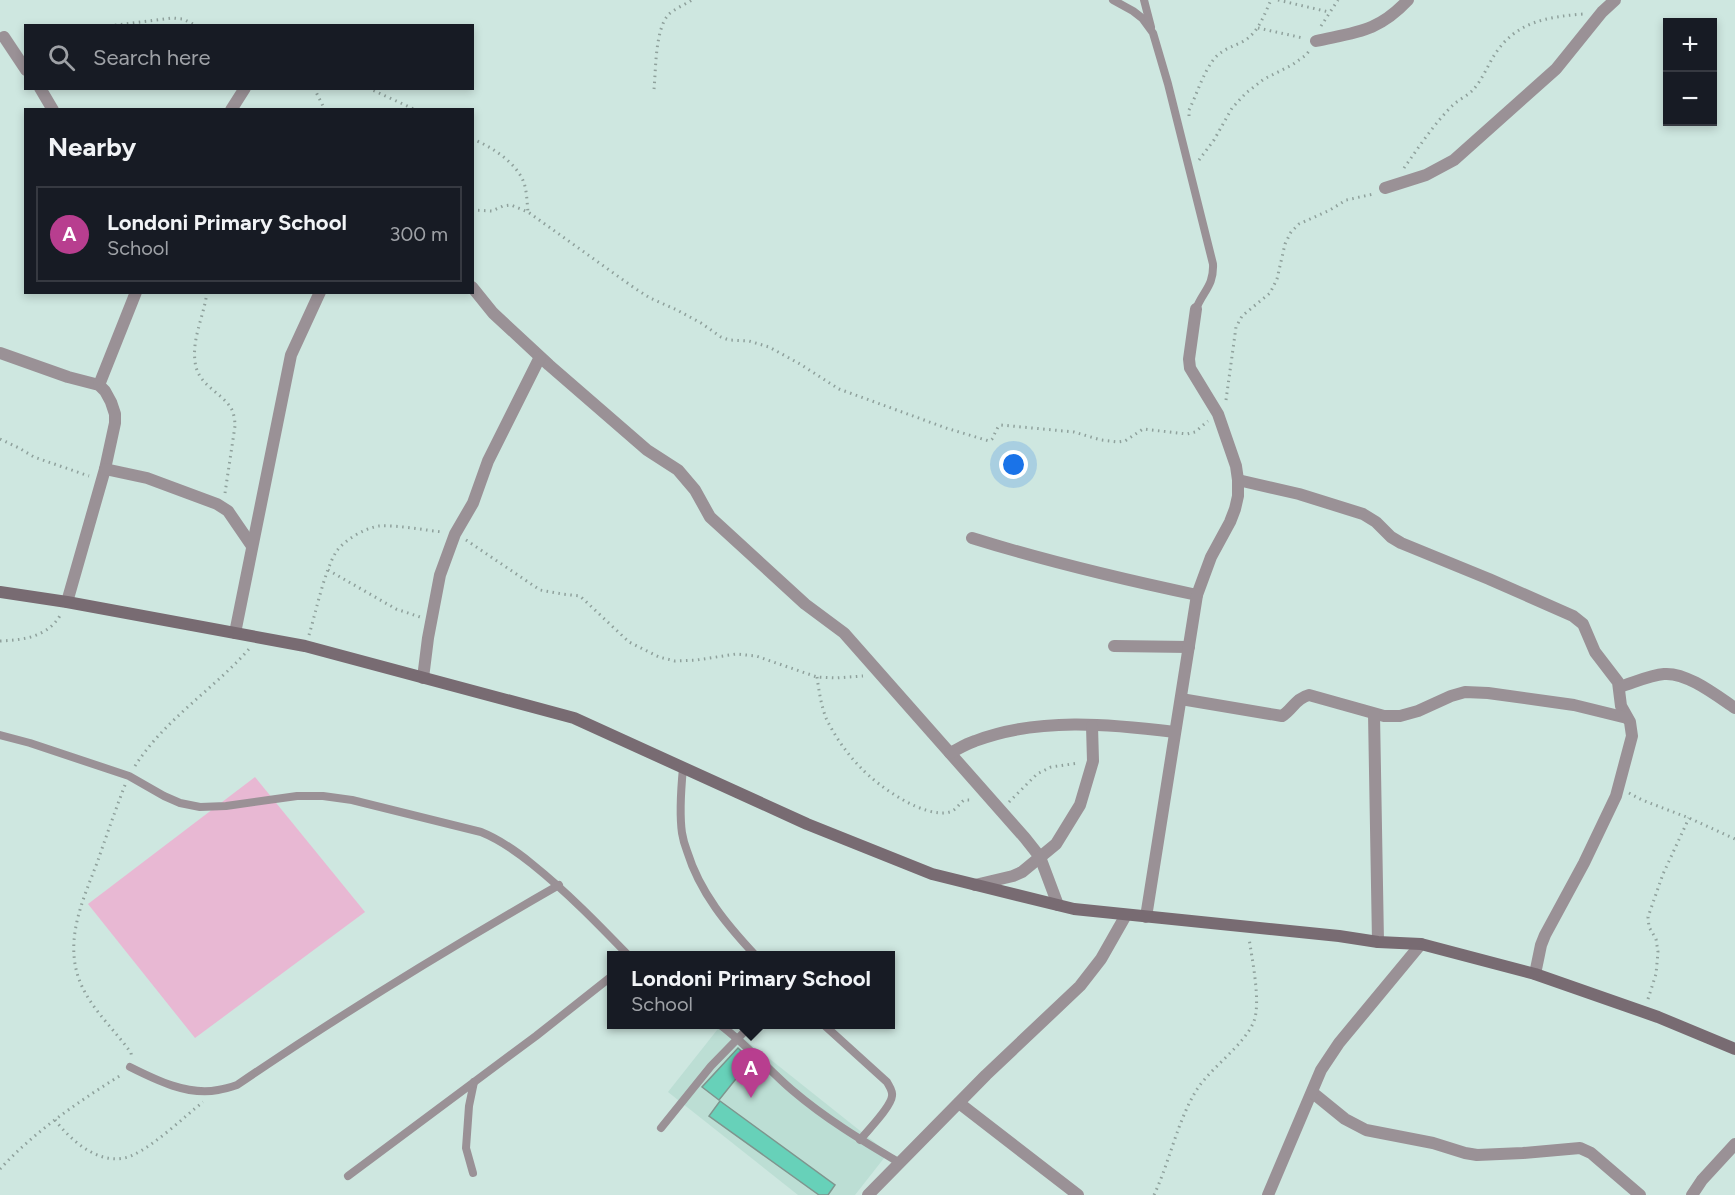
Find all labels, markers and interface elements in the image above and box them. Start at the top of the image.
map controls [1663,18,1717,126]
button: + [1663,18,1717,72]
search box [24,24,474,90]
icon: search [45,41,78,74]
text: Search here [93,44,211,71]
button: − [1663,72,1717,126]
text: Nearby [48,131,136,163]
text: Londoni Primary School [107,209,347,236]
text: A [62,222,77,246]
text: 300 m [390,222,448,246]
text: School [107,236,169,260]
your location [999,450,1028,479]
popup [607,951,895,1029]
text: Londoni Primary School [631,965,871,992]
text: School [631,992,693,1016]
pin: A [732,1048,771,1098]

